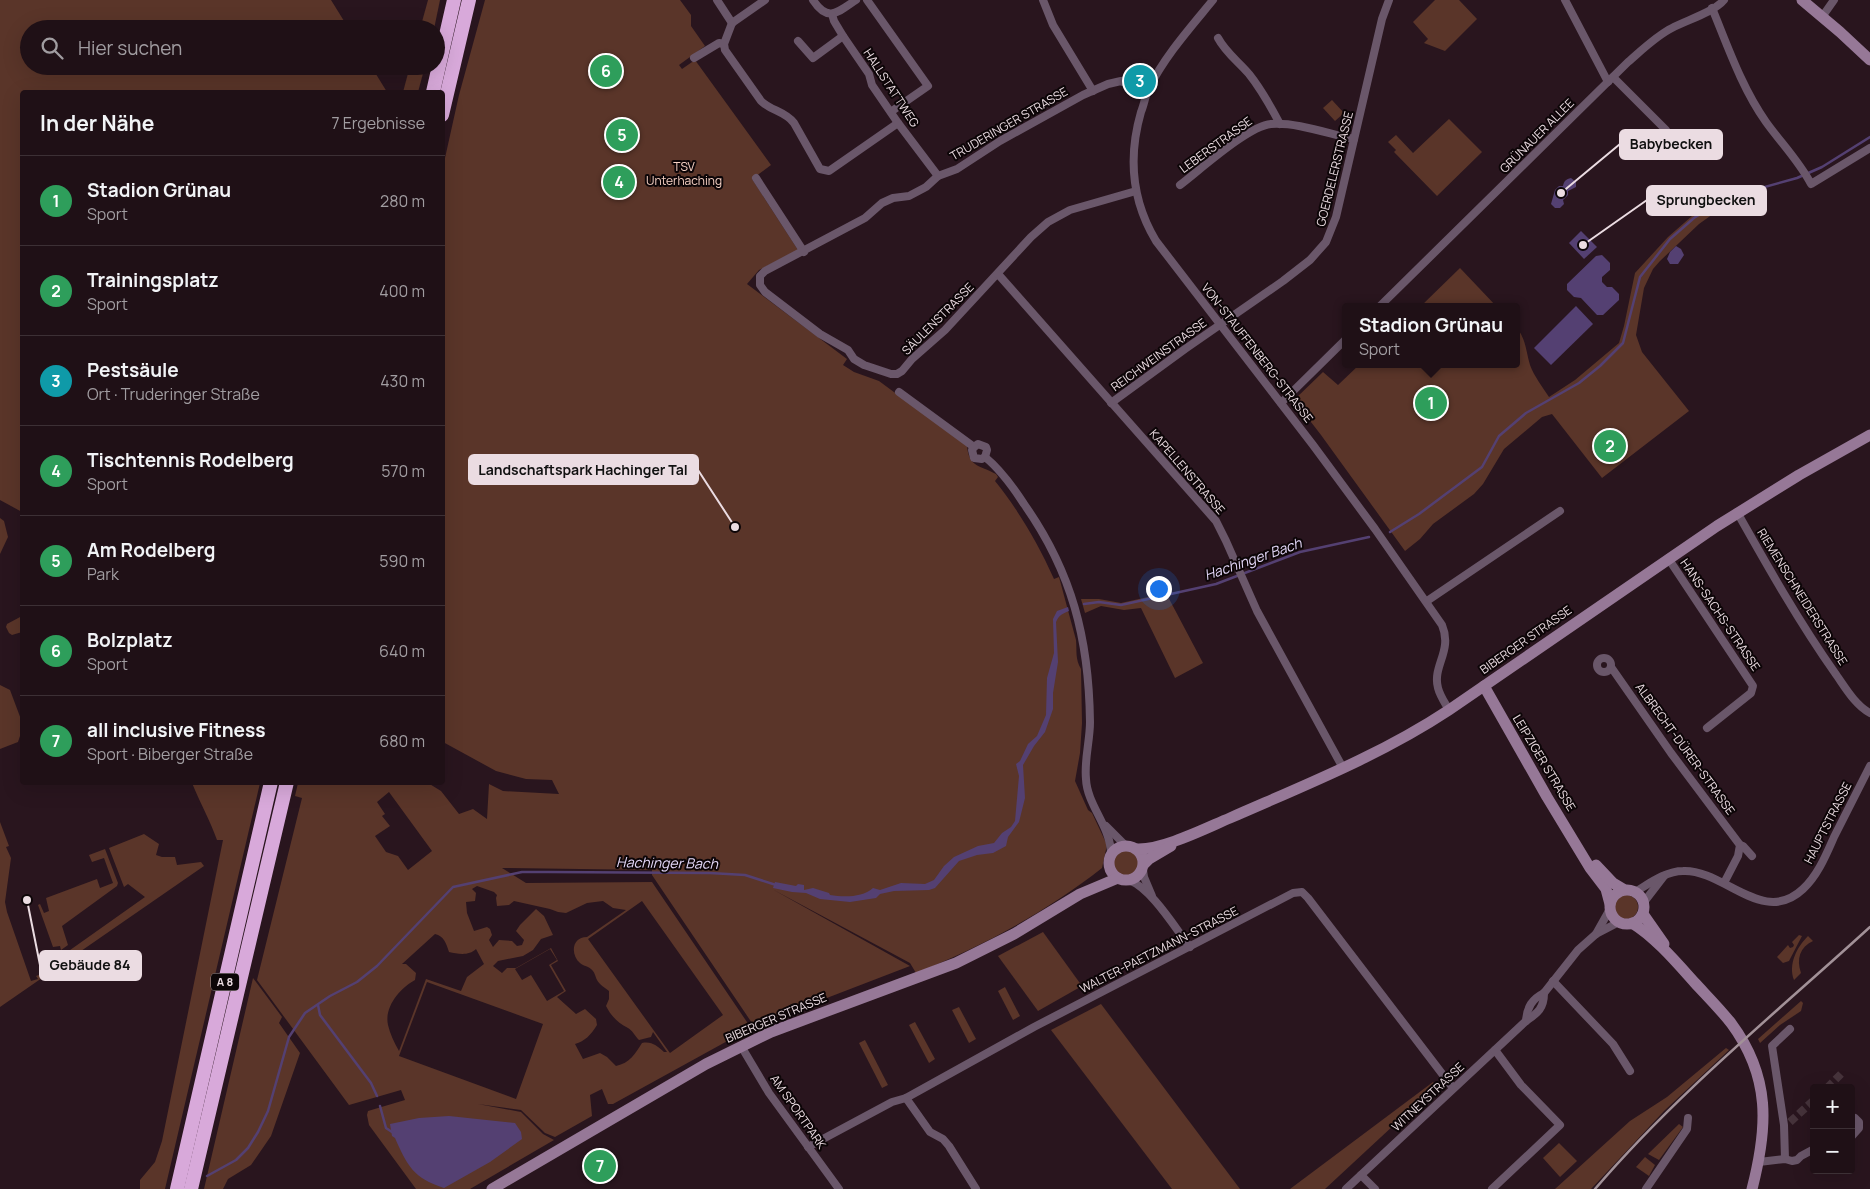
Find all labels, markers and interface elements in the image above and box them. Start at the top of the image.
search box [20,20,445,75]
icon: search [38,34,66,62]
text: Hier suchen [78,35,182,61]
street label: HALLSTATTWEG [860,45,923,131]
pin: 6 [590,52,622,90]
pin: 3 [1124,62,1156,100]
street label: TRUDERINGER STRASSE [947,83,1071,164]
street label: GRÜNAUER ALLEE [1496,95,1578,177]
text: In der Nähe [40,109,154,137]
street label: GOERDELERSTRASSE [1312,109,1357,228]
text: 7 Ergebnisse [332,112,425,134]
street label: LEBERSTRASSE [1176,112,1256,177]
pin: 5 [606,116,638,154]
callout: Babybecken [1620,130,1722,159]
text: Babybecken [1630,134,1712,153]
park label: TSV Unterhaching [646,158,722,189]
pin: 4 [603,163,635,201]
text: Stadion Grünau [87,177,231,203]
callout: Sprungbecken [1647,186,1766,215]
text: 1 [52,190,60,212]
text: 280 m [380,190,425,212]
text: Sprungbecken [1656,190,1756,209]
text: Sport [87,203,128,225]
text: Trainingsplatz [87,267,219,293]
street label: SÄULENSTRASSE [898,279,978,358]
street label: VON-STAUFFENBERG-STRASSE [1198,279,1317,426]
text: 2 [51,280,61,302]
text: 400 m [379,280,425,302]
text: Sport [87,293,128,315]
popup [1342,303,1520,368]
text: Stadion Grünau [1359,312,1503,338]
street label: REICHWEINSTRASSE [1107,314,1210,395]
text: Sport [1359,338,1400,360]
text: Pestsäule [87,357,179,383]
text: 3 [51,370,61,392]
text: 430 m [380,370,425,392]
text: Ort · Truderinger Straße [87,383,260,405]
pin: 1 [1415,384,1447,422]
street label: KAPELLENSTRASSE [1146,426,1229,518]
pin: 2 [1594,427,1626,465]
text: Tischtennis Rodelberg [87,447,294,473]
callout: Landschaftspark Hachinger Tal [469,455,698,484]
text: 4 [51,460,61,482]
text: 570 m [381,460,425,482]
text: Landschaftspark Hachinger Tal [478,460,688,479]
text: Sport [87,473,128,495]
street label: RIEMENSCHNEIDERSTRASSE [1753,525,1852,668]
water label: Hachinger Bach [1202,533,1305,584]
text: Am Rodelberg [87,537,215,563]
text: 5 [51,550,61,572]
text: 590 m [379,550,425,572]
street label: HANS-SACHS-STRASSE [1677,555,1764,674]
text: Park [87,563,119,585]
your location [1146,576,1172,602]
street label: BIBERGER STRASSE [1476,601,1575,678]
text: Bolzplatz [87,627,173,653]
text: 6 [51,640,61,662]
text: 640 m [379,640,425,662]
text: Sport [87,653,128,675]
street label: ALBRECHT-DÜRER-STRASSE [1632,679,1739,818]
street label: LEIPZIGER STRASSE [1509,711,1580,814]
text: all inclusive Fitness [87,717,266,743]
text: 7 [52,730,60,752]
text: 680 m [379,730,425,752]
text: Sport · Biberger Straße [87,743,253,765]
street label: HAUPTSTRASSE [1800,779,1856,867]
water label: Hachinger Bach [616,852,719,873]
street label: WALTER-PAETZMANN-STRASSE [1077,902,1241,997]
callout: Gebäude 84 [40,951,141,980]
text: Gebäude 84 [49,955,131,974]
road number: A 8 [211,974,239,990]
street label: BIBERGER STRASSE [723,988,829,1047]
street label: WITNEYSTRASSE [1388,1058,1468,1135]
street label: AM SPORTPARK [766,1071,831,1153]
map controls [1810,1084,1855,1174]
button: + [1810,1084,1855,1129]
button: − [1810,1129,1855,1174]
pin: 7 [584,1147,616,1185]

